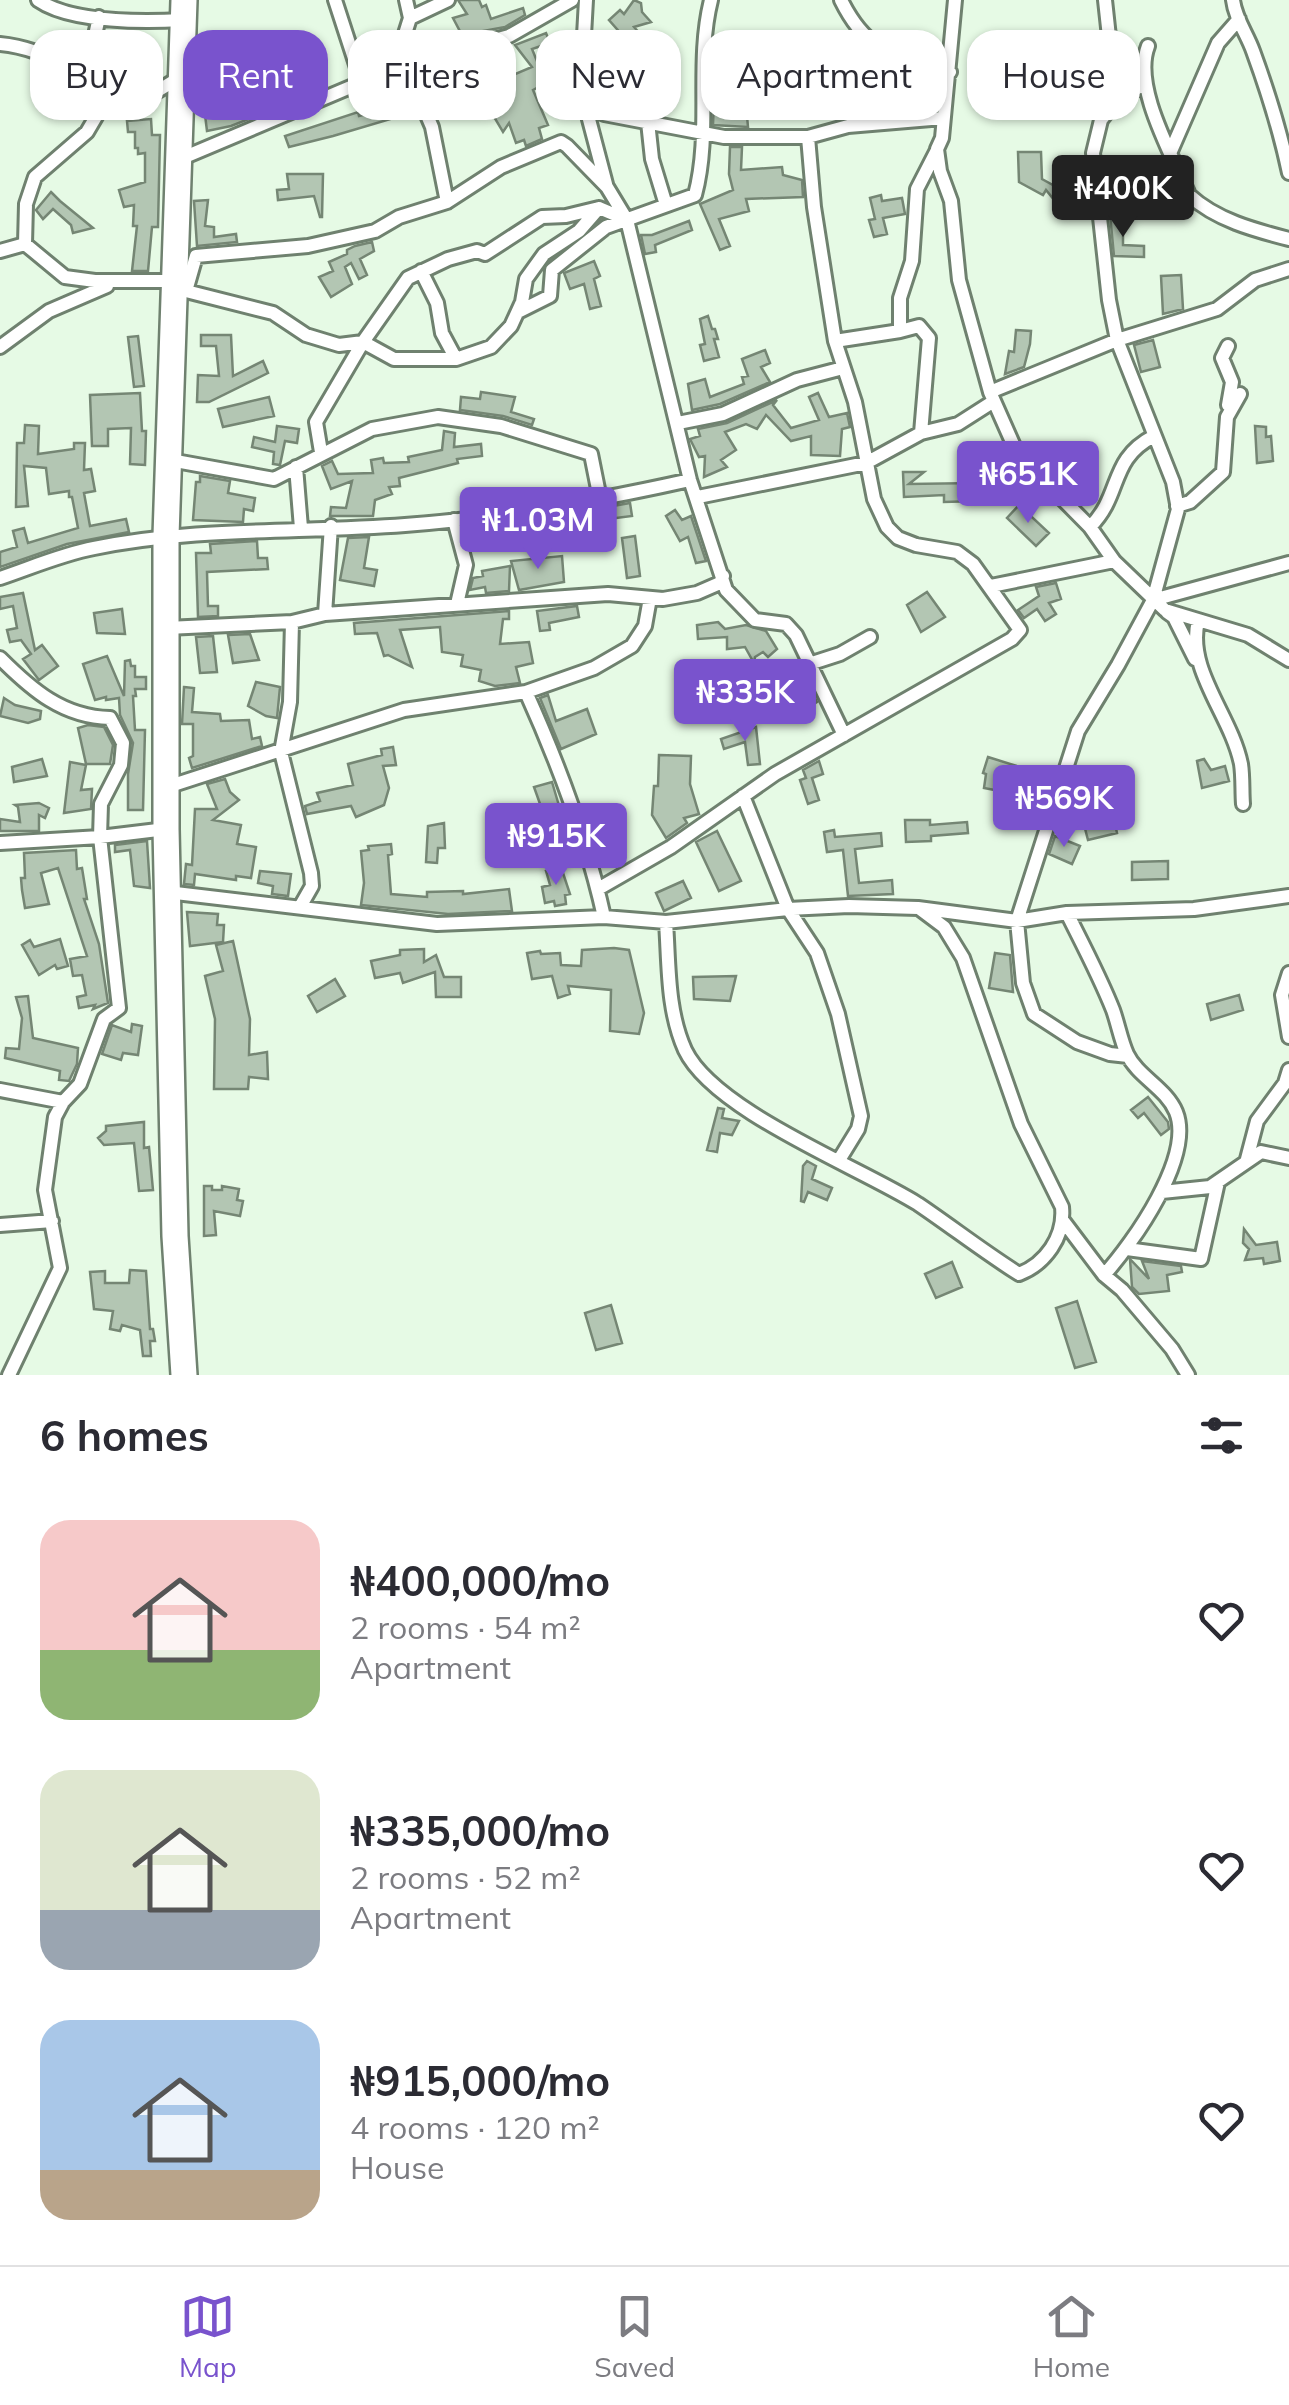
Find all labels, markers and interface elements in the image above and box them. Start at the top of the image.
chip: Buy [30,30,163,120]
chip: Rent [183,30,328,120]
chip: Filters [348,30,516,120]
chip: New [536,30,681,120]
chip: Apartment [701,30,947,120]
chip: House [967,30,1140,120]
pin: ₦400K [1053,155,1193,240]
text: ₦400K [1074,167,1172,207]
pin: ₦651K [958,441,1098,526]
text: ₦651K [979,453,1077,493]
pin: ₦1.03M [457,487,619,572]
text: ₦1.03M [482,499,594,539]
pin: ₦335K [675,659,815,744]
text: ₦335K [696,671,794,711]
pin: ₦569K [994,765,1134,850]
text: ₦569K [1015,777,1113,817]
pin: ₦915K [486,803,626,888]
text: ₦915K [507,815,605,855]
icon: filters [1194,1408,1249,1463]
text: 6 homes [40,1409,209,1462]
text: ₦400,000/mo [350,1554,610,1607]
icon: home [120,1560,240,1680]
icon: heart [1194,1593,1249,1648]
text: 2 rooms · 54 m² [350,1607,581,1647]
text: Apartment [350,1647,511,1687]
text: ₦335,000/mo [350,1804,610,1857]
icon: home [120,1810,240,1930]
icon: heart [1194,1843,1249,1898]
text: 2 rooms · 52 m² [350,1857,581,1897]
text: Apartment [350,1897,511,1937]
text: ₦915,000/mo [350,2054,610,2107]
icon: home [120,2060,240,2180]
icon: heart [1194,2093,1249,2148]
text: 4 rooms · 120 m² [350,2107,600,2147]
text: House [350,2147,445,2187]
tab: Map [179,2289,237,2384]
tab: Saved [594,2289,675,2384]
tab: Home [1033,2289,1110,2384]

